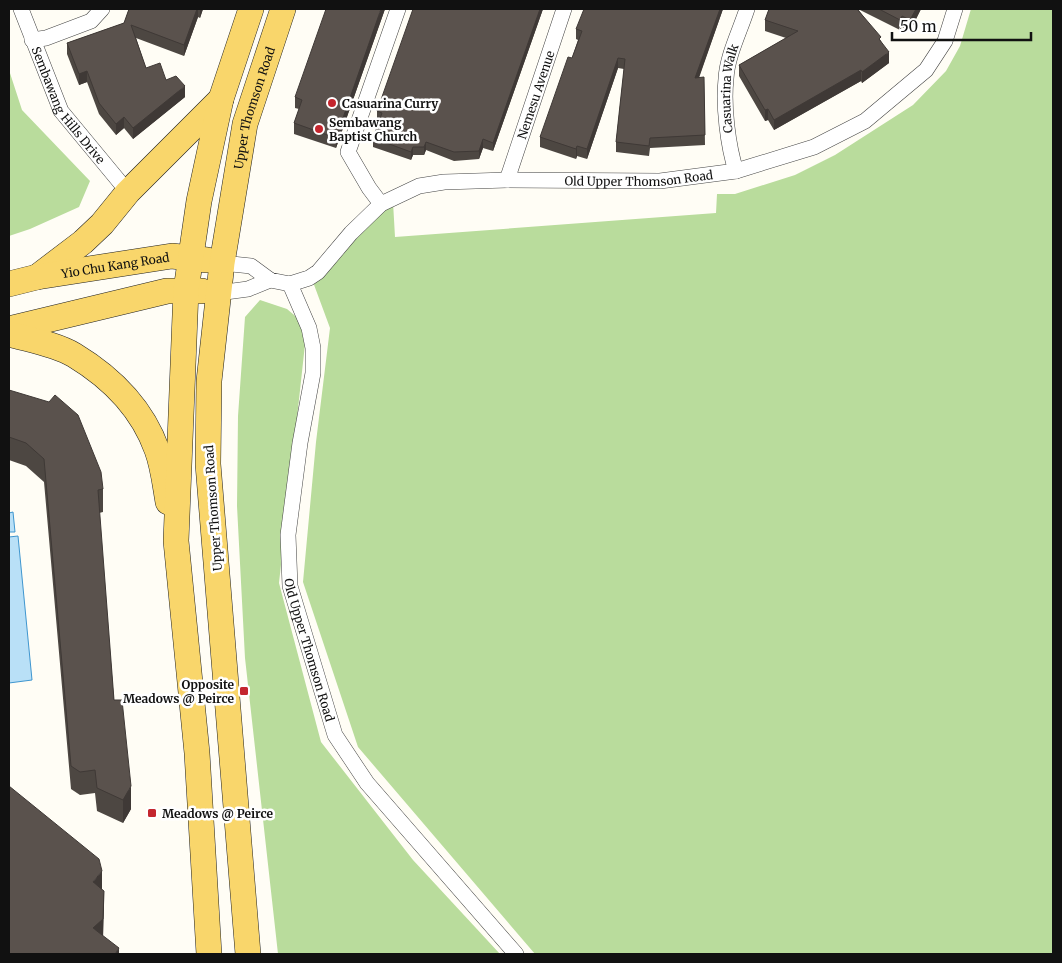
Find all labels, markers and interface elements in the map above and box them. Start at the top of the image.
scale bar [892,10,1031,42]
text: 50 m [900,17,937,36]
street label: Casuarina Walk [718,41,741,134]
street label: Sembawang Hills Drive [29,44,109,166]
street label: Upper Thomson Road [230,45,278,170]
street label: Nemesu Avenue [514,49,557,141]
place label: Casuarina Curry [342,96,439,111]
marker: Casuarina Curry [326,97,338,109]
place label: Sembawang Baptist Church [329,115,417,144]
marker: Sembawang Baptist Church [313,123,325,135]
street label: Old Upper Thomson Road [564,167,714,189]
street label: Yio Chu Kang Road [59,249,170,281]
street label: Upper Thomson Road [201,444,225,572]
street label: Old Upper Thomson Road [282,578,338,723]
place label: Opposite Meadows @ Peirce [123,677,234,706]
marker: Opposite Meadows @ Peirce [238,685,250,697]
place label: Meadows @ Peirce [162,806,273,821]
marker: Meadows @ Peirce [146,807,158,819]

